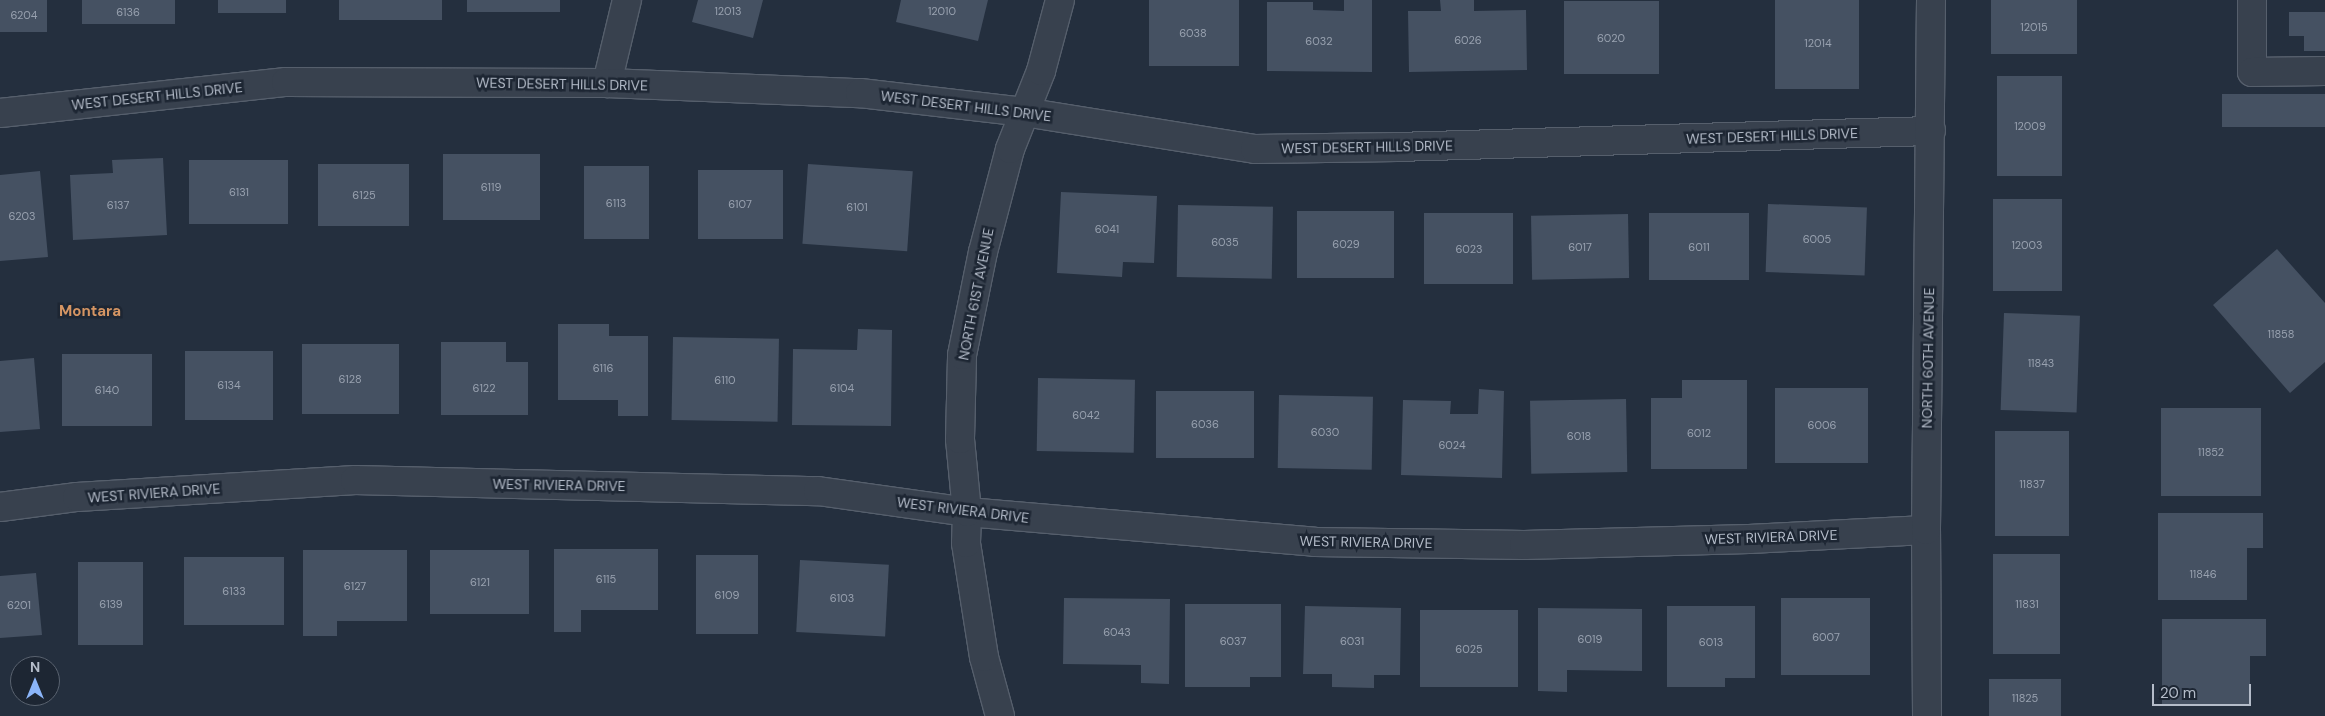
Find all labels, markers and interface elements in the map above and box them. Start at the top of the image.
house number: 12013 [714,4,742,18]
house number: 12010 [928,4,956,18]
house number: 6136 [116,5,140,19]
house number: 6204 [10,8,38,22]
house number: 12015 [2020,20,2048,34]
house number: 6038 [1179,26,1207,40]
house number: 6020 [1597,31,1625,45]
house number: 6026 [1454,33,1482,47]
house number: 6032 [1305,34,1333,48]
house number: 12014 [1804,36,1832,50]
street label: WEST DESERT HILLS DRIVE [476,74,648,94]
street label: WEST DESERT HILLS DRIVE [71,79,243,113]
street label: WEST DESERT HILLS DRIVE [880,87,1052,125]
house number: 12009 [2014,119,2046,133]
street label: WEST DESERT HILLS DRIVE [1686,125,1858,147]
street label: WEST DESERT HILLS DRIVE [1281,137,1453,157]
house number: 6119 [481,180,501,194]
house number: 6131 [229,185,249,199]
house number: 6125 [352,188,376,202]
house number: 6113 [606,196,626,210]
house number: 6107 [728,197,752,211]
house number: 6137 [107,198,129,212]
house number: 6101 [846,200,868,214]
house number: 6203 [9,209,35,223]
house number: 6041 [1095,222,1119,236]
street label: NORTH 61ST AVENUE [955,226,997,362]
house number: 6005 [1803,232,1831,246]
house number: 6035 [1211,235,1239,249]
house number: 6029 [1332,237,1360,251]
house number: 12003 [2011,238,2043,252]
house number: 6017 [1568,240,1592,254]
house number: 6011 [1688,240,1710,254]
house number: 6023 [1455,242,1483,256]
street label: NORTH 60TH AVENUE [1918,287,1938,429]
district label: Montara [59,303,121,321]
house number: 11858 [2268,327,2294,341]
house number: 11843 [2028,356,2054,370]
house number: 6116 [593,361,613,375]
house number: 6128 [338,372,362,386]
house number: 6110 [714,373,736,387]
house number: 6134 [217,378,241,392]
house number: 6122 [472,381,496,395]
house number: 6104 [830,381,854,395]
house number: 6140 [95,383,119,397]
house number: 6042 [1072,408,1100,422]
house number: 6036 [1191,417,1219,431]
house number: 6006 [1808,418,1836,432]
house number: 6030 [1311,425,1339,439]
house number: 6012 [1687,426,1711,440]
house number: 6018 [1567,429,1591,443]
house number: 6024 [1438,438,1466,452]
house number: 11852 [2198,445,2224,459]
street label: WEST RIVIERA DRIVE [492,475,626,495]
house number: 11837 [2019,477,2045,491]
street label: WEST RIVIERA DRIVE [87,480,221,506]
street label: WEST RIVIERA DRIVE [896,494,1030,526]
street label: WEST RIVIERA DRIVE [1704,526,1838,548]
street label: WEST RIVIERA DRIVE [1299,532,1433,552]
house number: 11846 [2189,567,2217,581]
house number: 6115 [596,572,616,586]
house number: 6121 [470,575,490,589]
house number: 6127 [344,579,366,593]
house number: 6133 [222,584,246,598]
house number: 6109 [715,588,739,602]
house number: 6103 [830,591,854,605]
house number: 6139 [99,597,123,611]
house number: 11831 [2015,597,2039,611]
house number: 6201 [7,598,31,612]
house number: 6043 [1103,625,1131,639]
house number: 6007 [1812,630,1840,644]
house number: 6019 [1578,632,1602,646]
house number: 6037 [1220,634,1246,648]
house number: 6031 [1340,634,1364,648]
house number: 6013 [1699,635,1723,649]
house number: 6025 [1455,642,1483,656]
north arrow [10,656,60,706]
text: N [30,658,40,676]
scale bar [2155,674,2254,706]
text: 20 m [2160,683,2196,703]
house number: 11825 [2012,691,2038,705]

